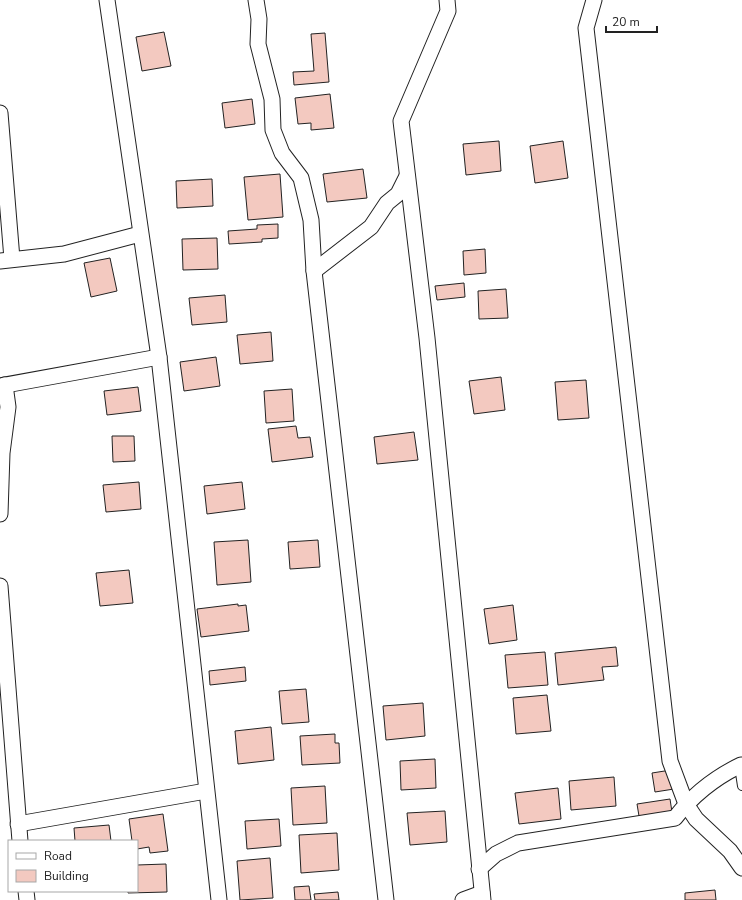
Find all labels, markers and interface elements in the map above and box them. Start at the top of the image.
scale bar [606,8,657,34]
text: 20 m [612,14,640,30]
legend [8,840,138,892]
text: Road [44,848,72,864]
text: Building [44,868,89,884]

